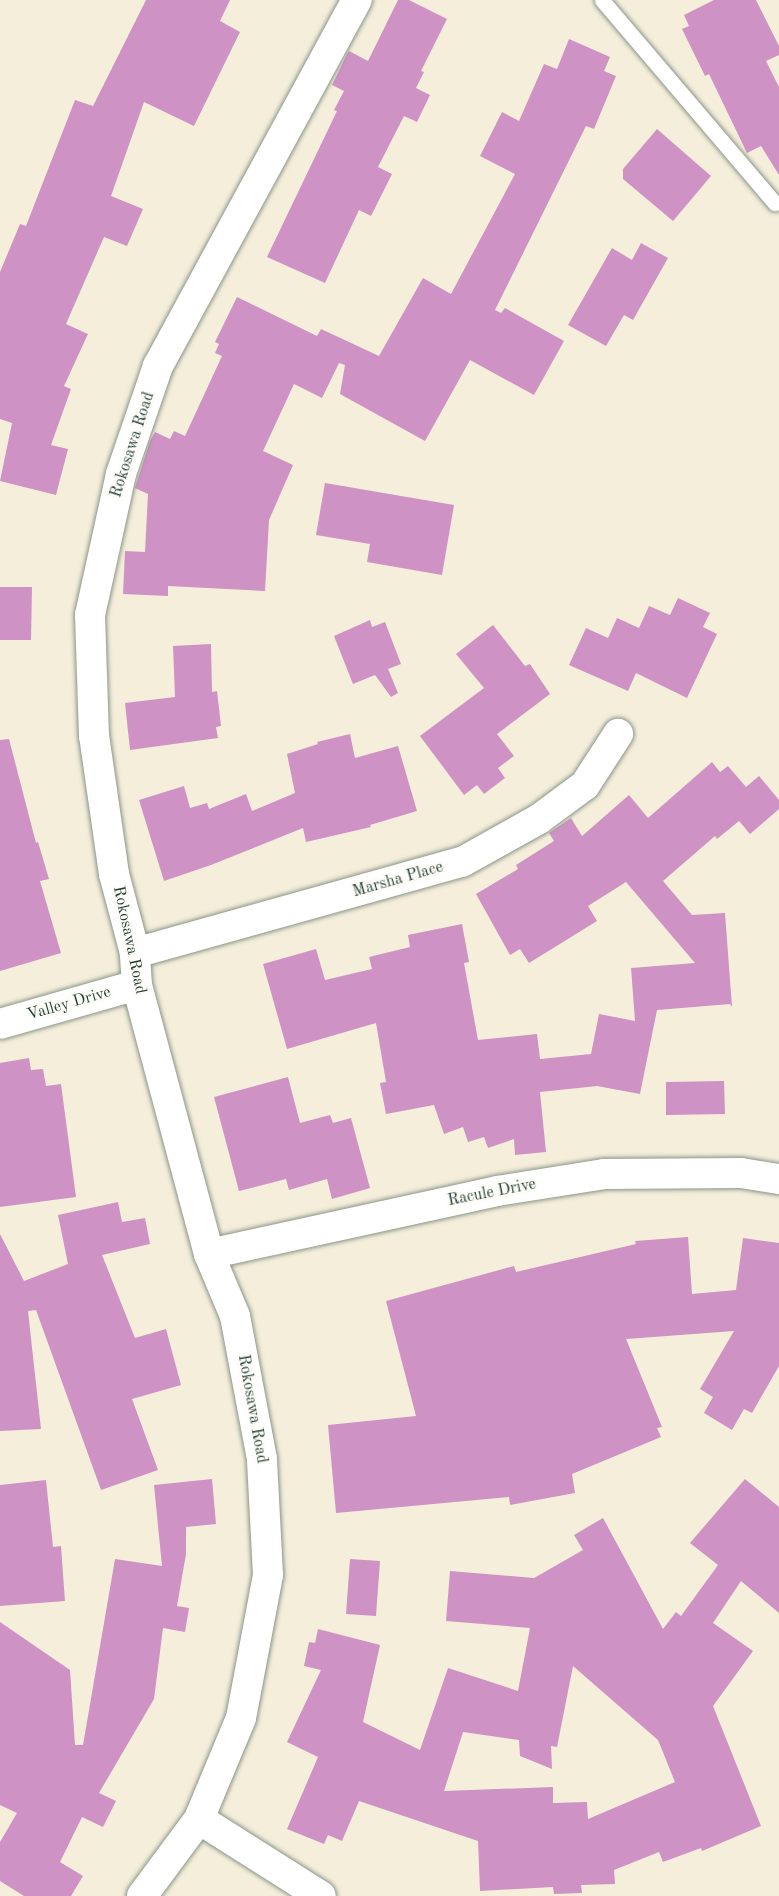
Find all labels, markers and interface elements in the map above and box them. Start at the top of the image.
street label: Rokosawa Road [107,390,159,500]
street label: Marsha Place [350,858,446,902]
street label: Rokosawa Road [108,884,150,996]
street label: Valley Drive [25,983,113,1025]
street label: Racule Drive [446,1175,538,1211]
street label: Rokosawa Road [233,1353,271,1465]

